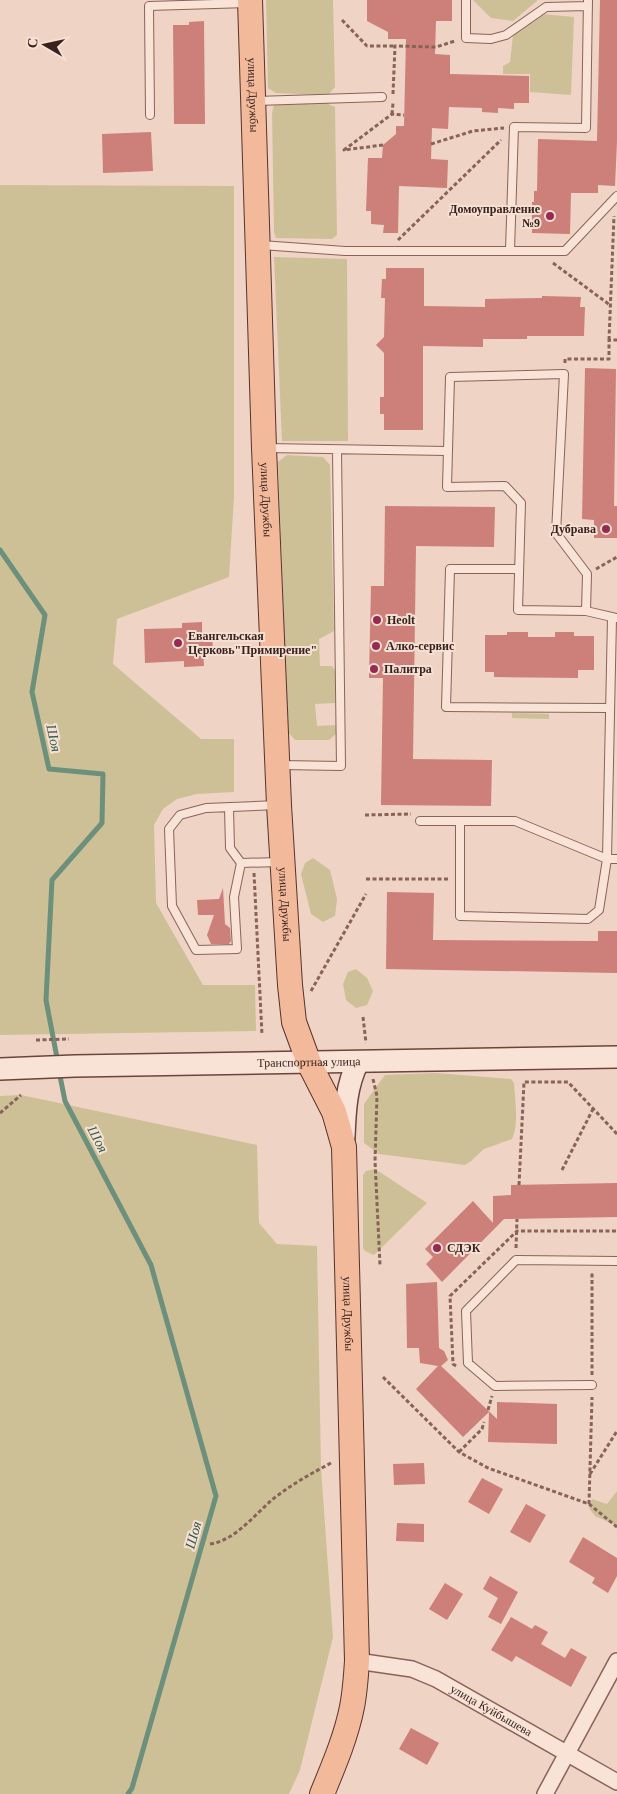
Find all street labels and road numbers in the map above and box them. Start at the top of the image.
street label: улица Дружбы [245,57,261,133]
street label: улица Дружбы [258,462,275,537]
street label: улица Дружбы [276,867,294,942]
street label: Транспортная улица [257,1054,361,1070]
street label: улица Дружбы [340,1276,356,1351]
street label: улица Куйбышева [448,1682,535,1739]

